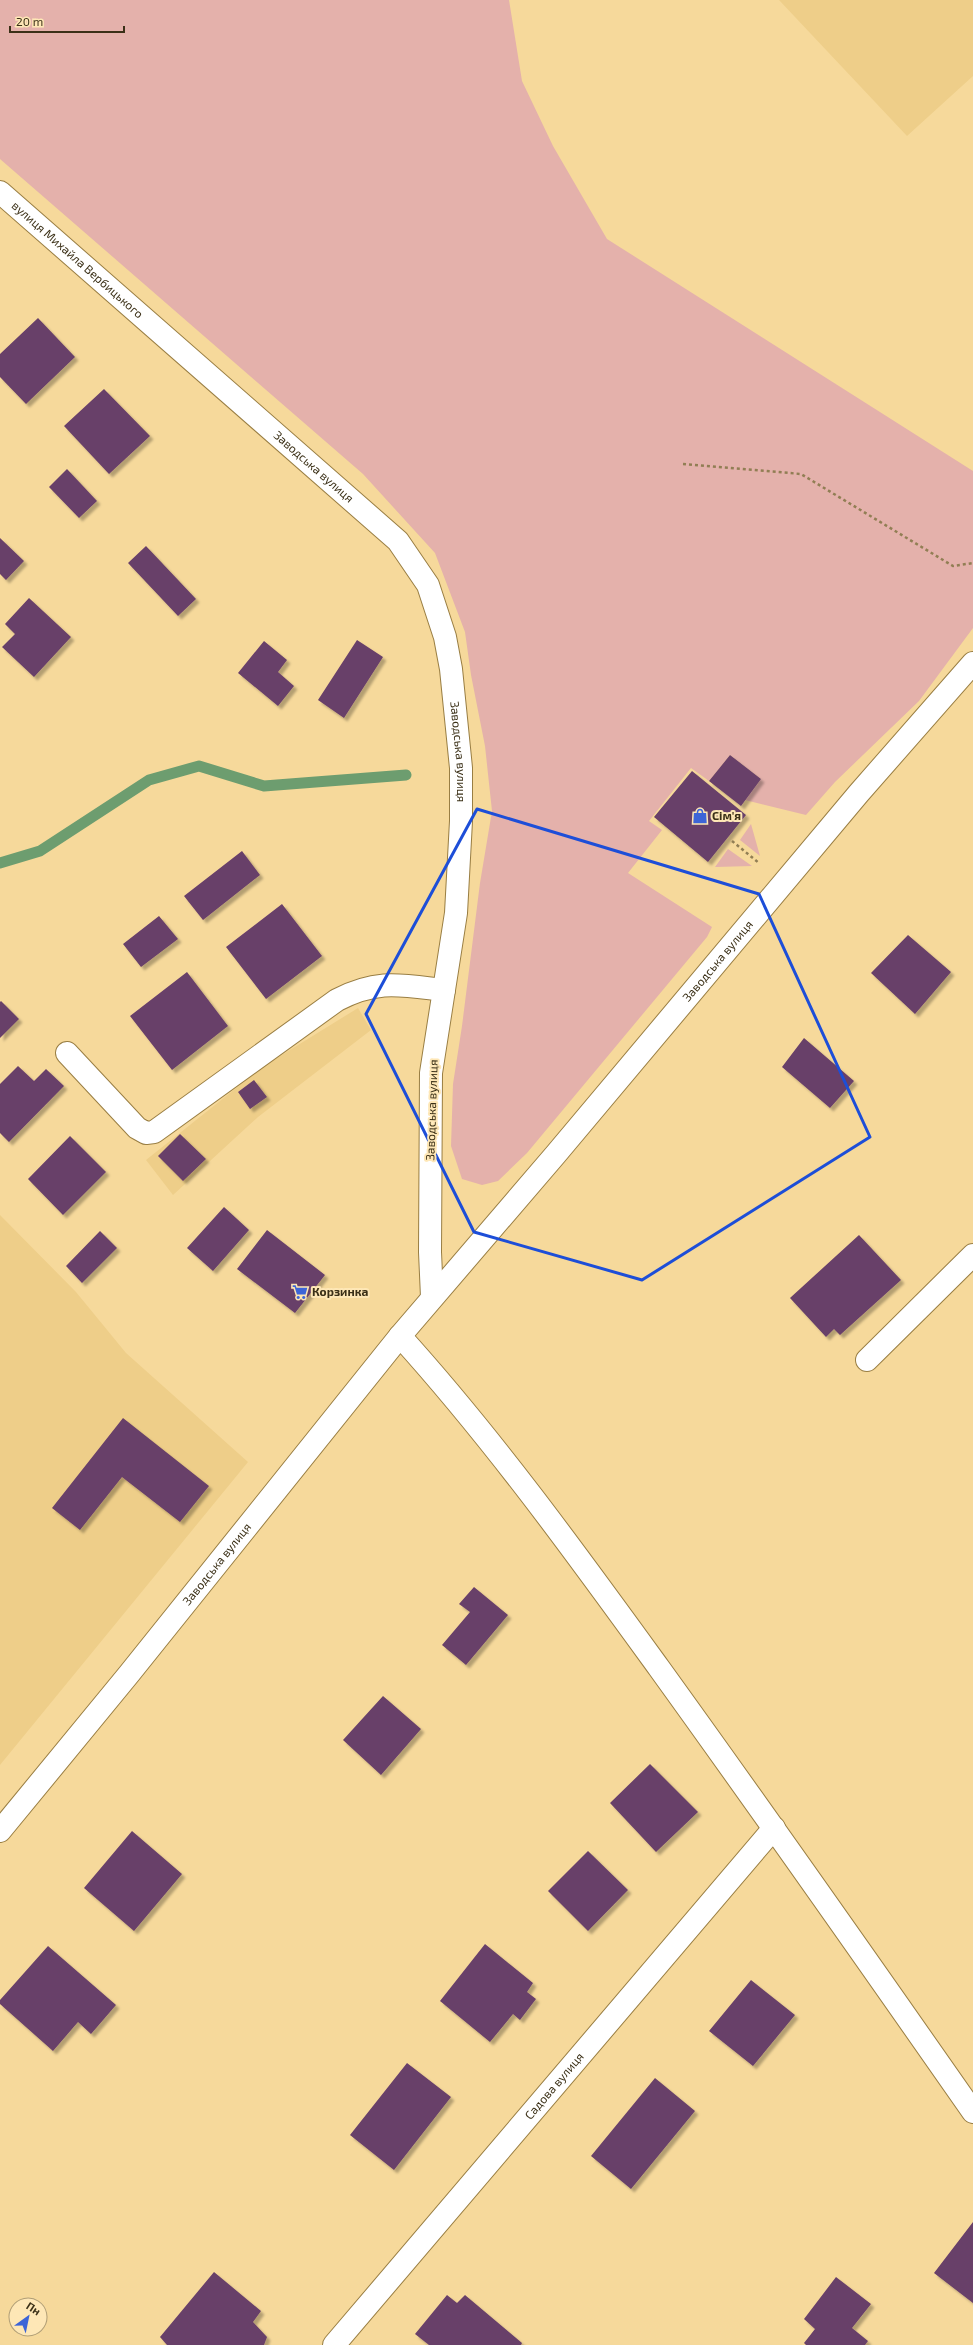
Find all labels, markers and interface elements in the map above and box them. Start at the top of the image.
scale bar [10,8,124,34]
text: 20 m [16,14,43,28]
street label: вулиця Михайла Вербицького [10,198,147,321]
street label: Заводська вулиця [271,427,357,505]
street label: Заводська вулиця [448,700,469,802]
shop icon: Сім'я [691,807,709,825]
place label: Сім'я [712,808,741,822]
street label: Заводська вулиця [679,917,755,1004]
street label: Заводська вулиця [422,1059,441,1161]
supermarket icon: Корзинка [291,1283,309,1301]
place label: Корзинка [312,1284,368,1298]
street label: Заводська вулиця [179,1520,253,1607]
street label: Садова вулиця [521,2049,586,2122]
north arrow [8,2297,48,2337]
text: Пн [24,2299,43,2318]

